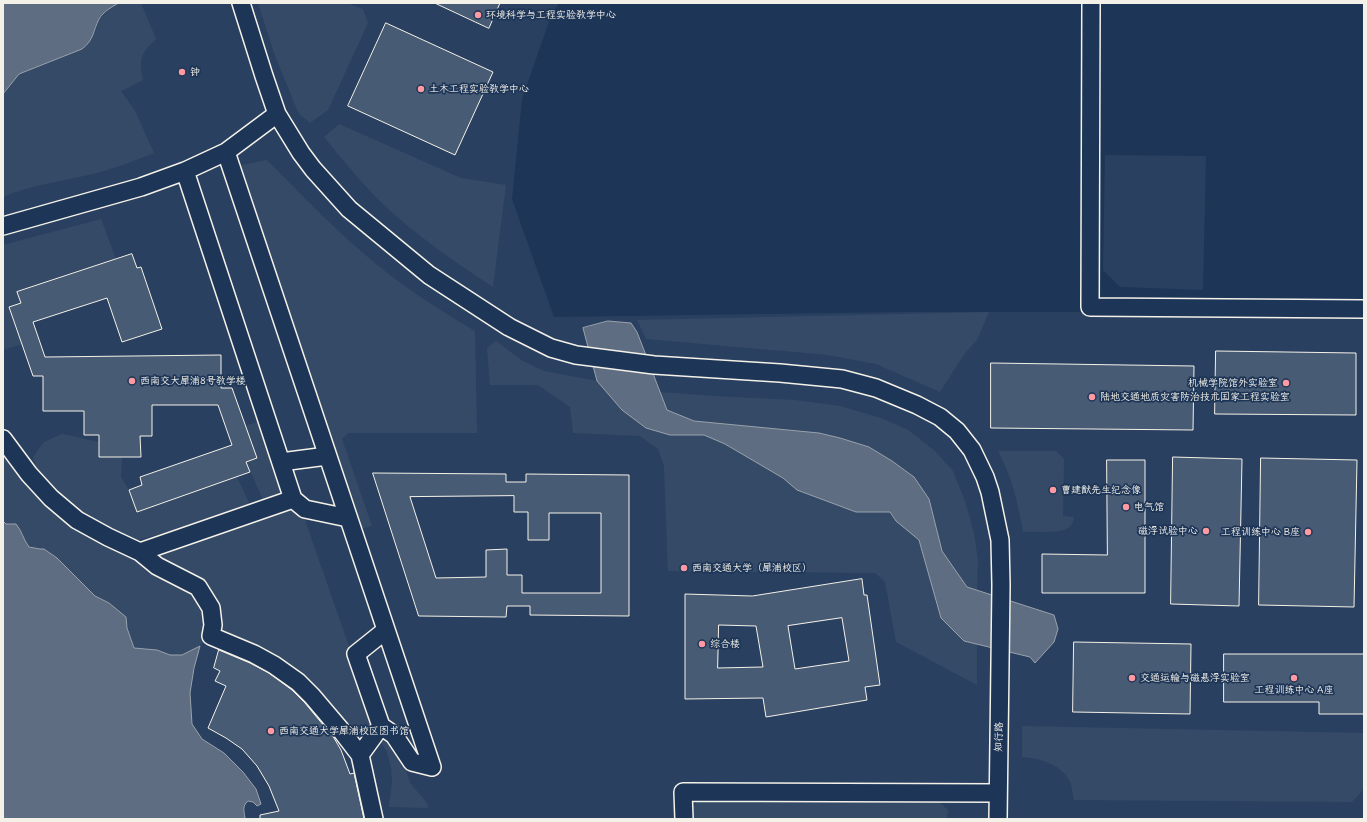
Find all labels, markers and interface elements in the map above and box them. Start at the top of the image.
place label: 环境科学与工程实验教学中心 [486,9,616,21]
marker: 环境科学与工程实验教学中心 [473,10,483,20]
place label: 钟 [190,66,200,78]
marker: 钟 [177,67,187,77]
place label: 土木工程实验教学中心 [429,83,529,95]
marker: 土木工程实验教学中心 [416,84,426,94]
place label: 西南交大犀浦8号教学楼 [140,375,246,387]
marker: 西南交大犀浦8号教学楼 [127,376,137,386]
place label: 机械学院馆外实验室 [1188,377,1278,389]
marker: 机械学院馆外实验室 [1281,378,1291,388]
place label: 陆地交通地质灾害防治技术国家工程实验室 [1100,391,1290,403]
marker: 陆地交通地质灾害防治技术国家工程实验室 [1087,392,1097,402]
place label: 曹建猷先生纪念像 [1061,484,1141,496]
marker: 曹建猷先生纪念像 [1048,485,1058,495]
place label: 电气馆 [1134,501,1164,513]
marker: 电气馆 [1121,502,1131,512]
place label: 磁浮试验中心 [1138,525,1198,537]
marker: 磁浮试验中心 [1201,526,1211,536]
place label: 工程训练中心 B座 [1221,526,1300,538]
marker: 工程训练中心 B座 [1303,527,1313,537]
place label: 西南交通大学（犀浦校区） [692,562,812,574]
marker: 西南交通大学（犀浦校区） [679,563,689,573]
place label: 综合楼 [710,638,740,650]
marker: 综合楼 [697,639,707,649]
place label: 交通运输与磁悬浮实验室 [1140,672,1250,684]
marker: 交通运输与磁悬浮实验室 [1127,673,1137,683]
marker: 工程训练中心 A座 [1289,673,1299,683]
place label: 工程训练中心 A座 [1255,684,1333,696]
street label: 知行路 [993,722,1005,752]
place label: 西南交通大学犀浦校区图书馆 [279,725,409,737]
marker: 西南交通大学犀浦校区图书馆 [266,726,276,736]

